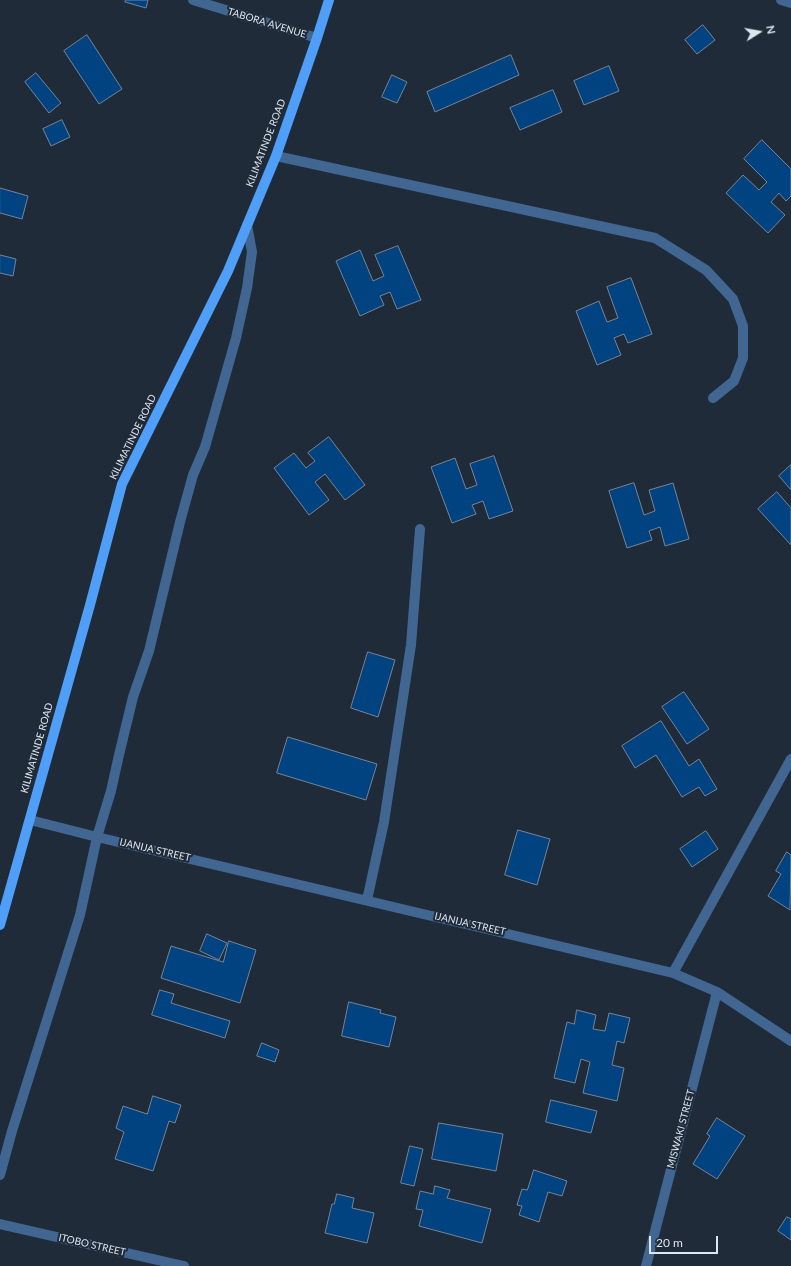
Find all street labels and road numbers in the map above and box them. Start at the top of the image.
street label: TABORA AVENUE [226,5,308,41]
street label: KILIMATINDE ROAD [244,97,288,189]
street label: KILIMATINDE ROAD [107,392,159,482]
street label: KILIMATINDE ROAD [18,701,56,795]
street label: IJANIJA STREET [118,836,192,864]
street label: IJANIJA STREET [433,910,507,938]
street label: MISWAKI STREET [665,1088,697,1170]
street label: ITOBO STREET [57,1231,127,1259]

